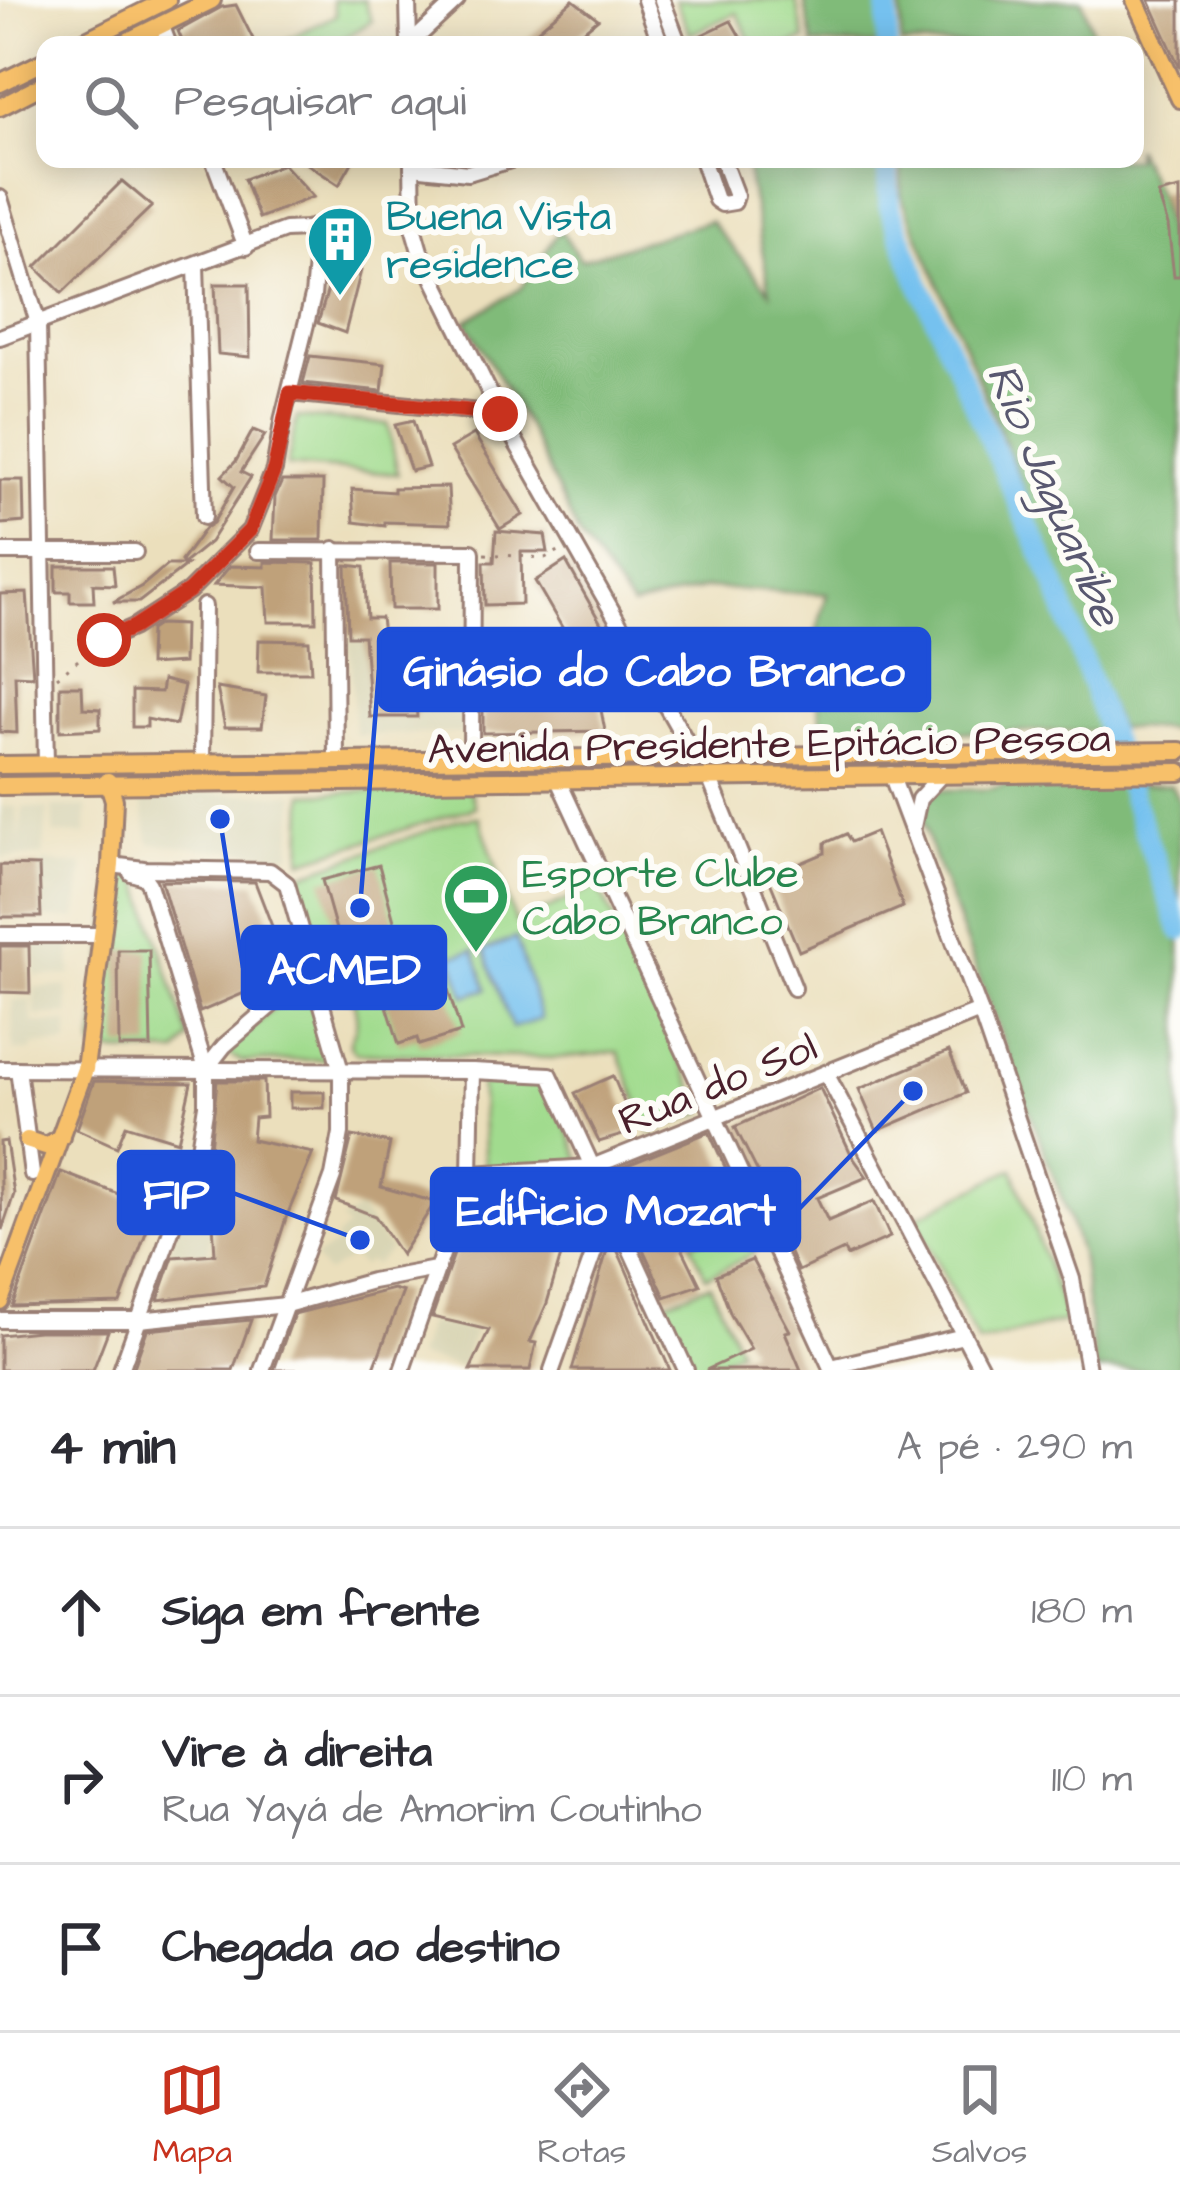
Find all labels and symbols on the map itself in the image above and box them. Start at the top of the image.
place label: Buena Vista residence [386,189,611,295]
building icon: Buena Vista residence [305,204,375,298]
water label: Rio Jaguaribe [969,355,1137,639]
route end [473,387,527,441]
route start [77,613,131,667]
callout: Ginásio do Cabo Branco [379,629,929,710]
text: Ginásio do Cabo Branco [403,642,906,704]
street label: Avenida Presidente Epitácio Pessoa [427,710,1111,780]
place label: Esporte Clube Cabo Branco [522,846,799,952]
sports icon: Esporte Clube Cabo Branco [441,861,511,955]
callout: ACMED [243,927,445,1008]
text: ACMED [267,940,421,1002]
street label: Rua do Sol [611,1019,826,1151]
callout: FIP [119,1152,233,1233]
text: FIP [143,1165,210,1227]
callout: Edíficio Mozart [432,1169,799,1250]
text: Edíficio Mozart [456,1181,776,1243]

